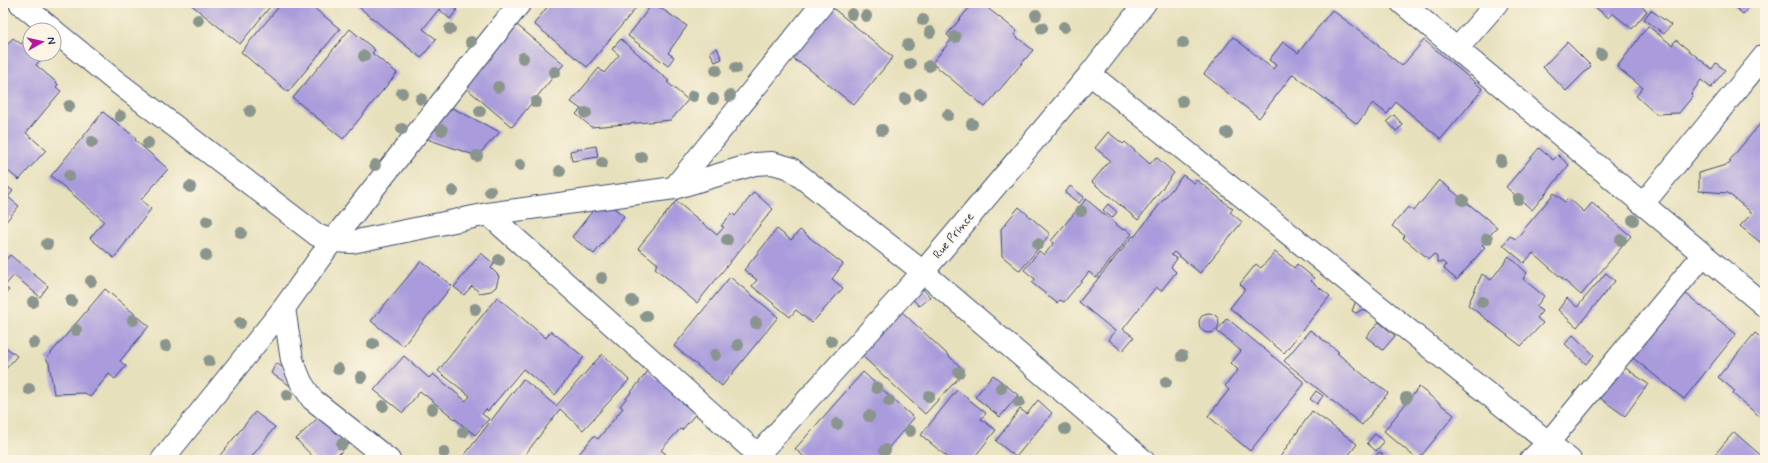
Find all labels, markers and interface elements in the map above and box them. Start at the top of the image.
north arrow [22,22,62,62]
text: N [43,36,58,45]
street label: Rue Prince [930,209,978,263]

